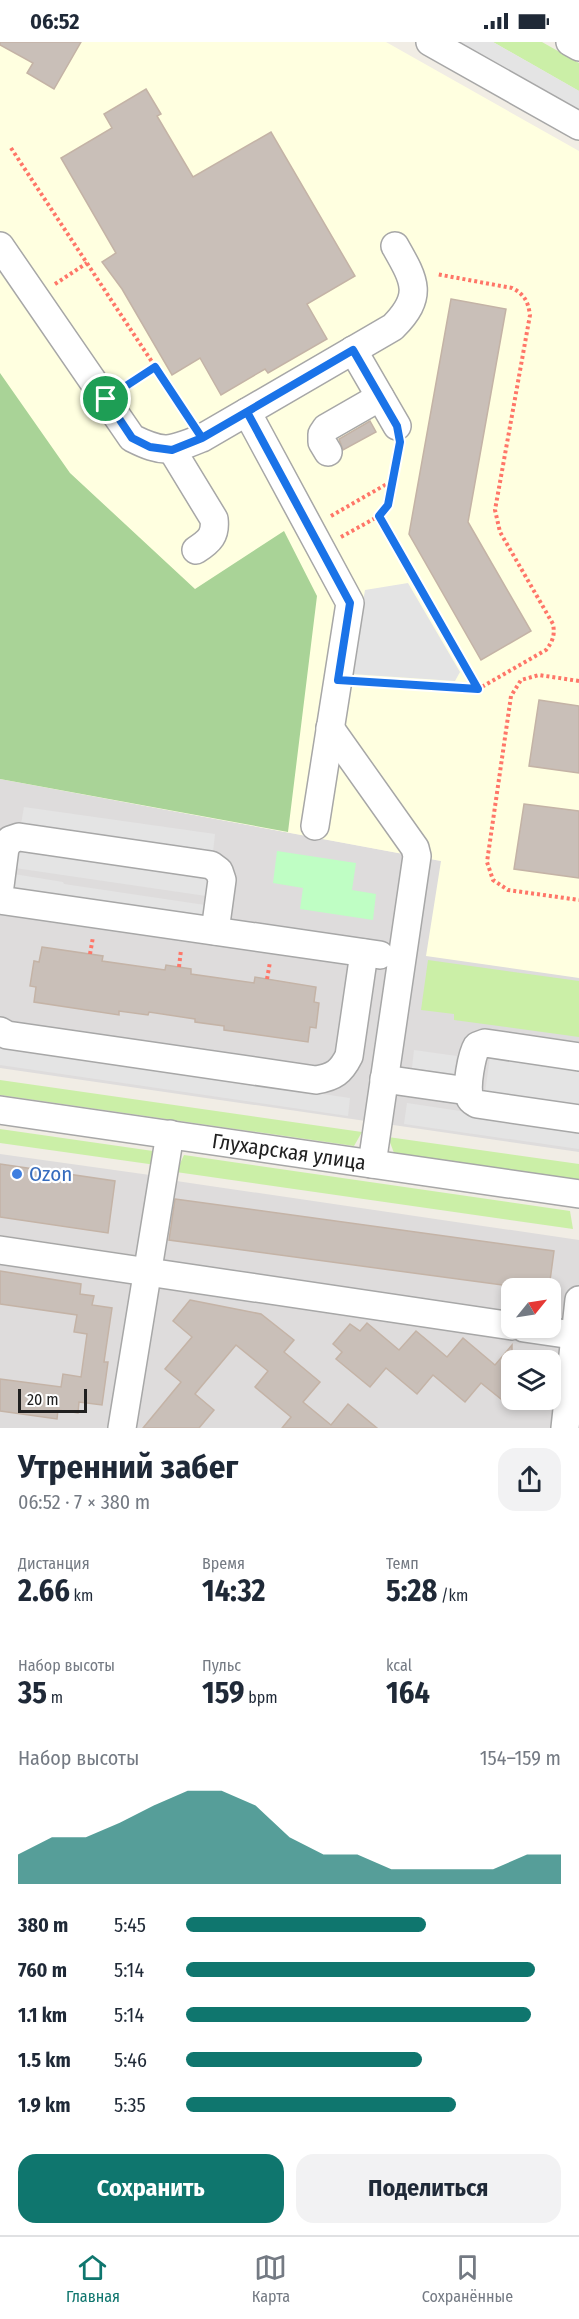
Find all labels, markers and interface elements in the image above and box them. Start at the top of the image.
text: 06:52 [30,8,79,35]
pin [80,373,131,424]
icon: arrive [89,382,122,415]
street label: Глухарская улица [210,1128,368,1176]
place label: Ozon [29,1161,72,1187]
marker: Ozon [10,1167,24,1181]
north arrow [501,1278,561,1338]
map controls [501,1278,561,1410]
button: layers [501,1350,561,1410]
scale bar [18,1386,87,1414]
text: 20 m [27,1390,58,1409]
text: Утренний забег [18,1447,238,1487]
button: share [498,1448,561,1511]
text: 06:52 · 7 × 380 m [18,1490,150,1514]
text: Дистанция [18,1554,90,1573]
text: Время [202,1554,245,1573]
text: Темп [386,1554,419,1573]
text: 2.66 [18,1573,70,1609]
text: 14:32 [202,1573,265,1609]
text: 5:28 [386,1573,437,1609]
text: km [70,1586,93,1605]
text: /km [437,1586,468,1605]
text: Набор высоты [18,1656,115,1675]
text: Пульс [202,1656,241,1675]
text: kcal [386,1656,412,1675]
text: 35 [18,1675,47,1711]
text: 159 [202,1675,244,1711]
text: 164 [386,1675,430,1711]
text: m [47,1688,63,1707]
text: bpm [244,1688,278,1707]
text: Набор высоты [18,1746,139,1770]
text: 154–159 m [480,1746,561,1770]
text: 380 m [18,1913,68,1937]
text: 5:45 [114,1913,146,1937]
text: 760 m [18,1958,67,1982]
text: 5:14 [114,1958,144,1982]
text: 1.1 km [18,2003,67,2027]
text: 5:14 [114,2003,144,2027]
text: 1.5 km [18,2048,71,2072]
text: 5:46 [114,2048,147,2072]
text: 1.9 km [18,2093,71,2117]
text: 5:35 [114,2093,146,2117]
button: Сохранить [18,2154,284,2223]
button: Поделиться [296,2154,561,2223]
tab: Главная [66,2251,120,2306]
tab: Карта [252,2251,290,2306]
tab: Сохранённые [422,2251,513,2306]

